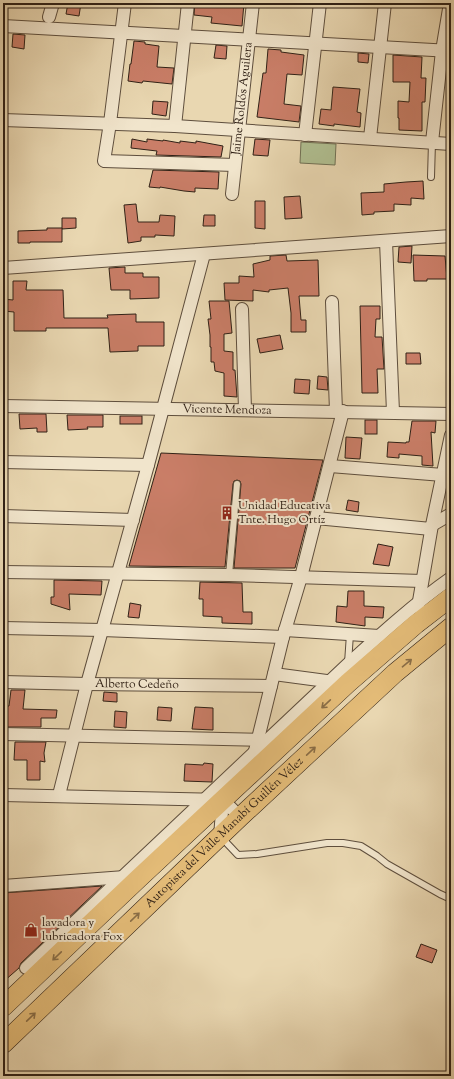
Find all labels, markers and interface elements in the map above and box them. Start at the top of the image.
street label: Jaime Roldós Aguilera [227,41,258,157]
street label: Vicente Mendoza [182,400,272,420]
place label: Unidad Educativa Tnte. Hugo Ortíz [238,497,331,529]
building icon: Unidad Educativa Tnte. Hugo Ortíz [219,505,235,521]
one-way arrow [402,659,412,668]
street label: Alberto Cedeño [95,675,179,694]
one-way arrow [320,700,331,709]
one-way arrow [306,746,316,756]
street label: Autopista del Valle Manabí Guillén Vélez [141,753,308,912]
one-way arrow [130,912,140,922]
place label: lavadora y lubricadora Fox [42,914,123,946]
shop icon: lavadora y lubricadora Fox [23,922,39,938]
one-way arrow [52,951,62,961]
one-way arrow [26,1012,36,1022]

